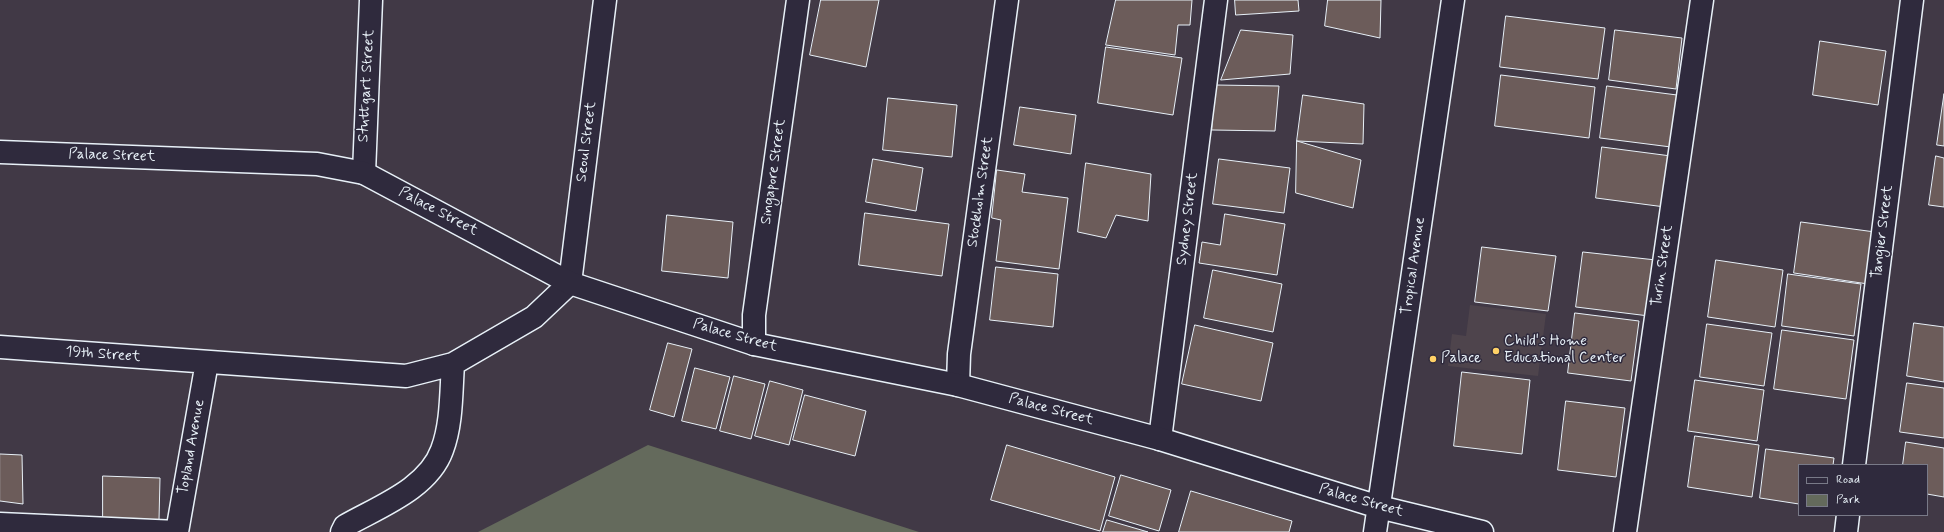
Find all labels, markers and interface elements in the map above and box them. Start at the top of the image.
street label: Stuttgart Street [355,29,379,143]
street label: Seoul Street [573,101,601,183]
street label: Singapore Street [758,118,790,226]
street label: Stockholm Street [964,136,998,248]
street label: Palace Street [68,145,156,167]
street label: Sydney Street [1173,172,1203,266]
street label: Palace Street [395,184,481,240]
street label: Tangier Street [1868,184,1898,280]
street label: Tropical Avenue [1398,216,1430,316]
street label: Turin Street [1648,224,1678,308]
street label: Palace Street [691,315,779,357]
place label: Child's Home Educational Center [1504,333,1625,368]
street label: 19th Street [65,343,141,367]
marker: Child's Home Educational Center [1491,346,1501,356]
place label: Palace [1441,350,1481,368]
marker: Palace [1428,354,1438,364]
street label: Palace Street [1007,390,1095,430]
street label: Topland Avenue [175,398,209,496]
legend [1798,464,1928,516]
text: Road [1836,472,1860,488]
street label: Palace Street [1317,480,1405,522]
text: Park [1836,492,1860,508]

